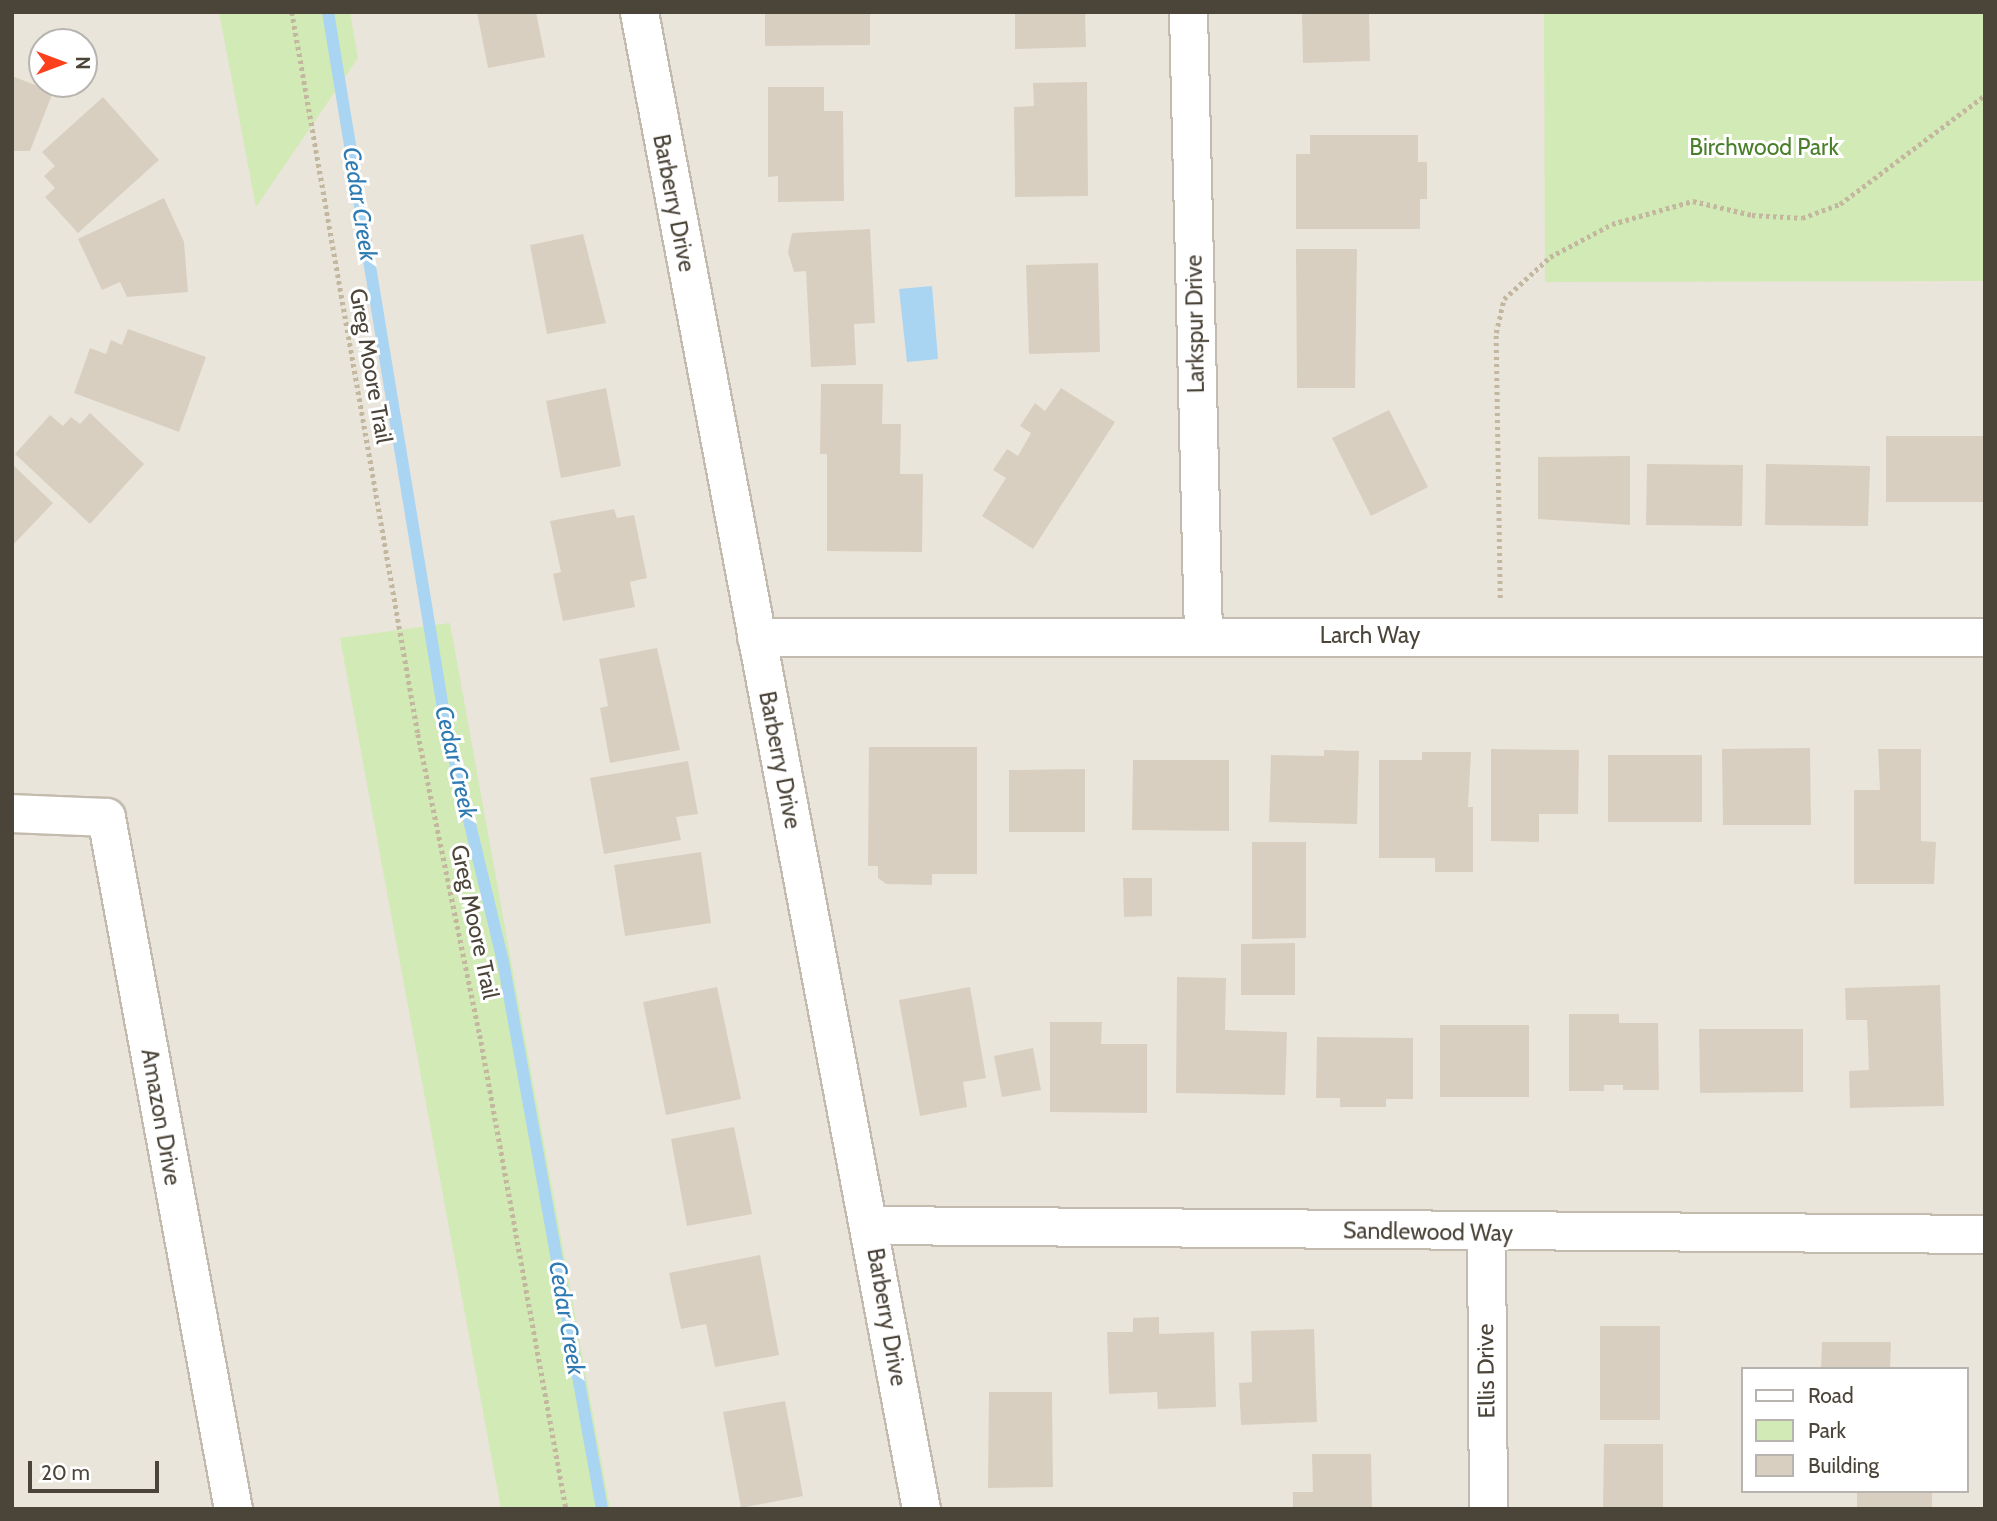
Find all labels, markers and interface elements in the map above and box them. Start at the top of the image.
north arrow [28,28,98,98]
text: N [71,56,94,70]
street label: Barberry Drive [647,132,701,274]
park label: Birchwood Park [1689,133,1839,161]
water label: Cedar Creek [337,145,383,263]
street label: Larkspur Drive [1180,254,1210,394]
street label: Greg Moore Trail [344,286,398,446]
street label: Larch Way [1320,621,1420,649]
street label: Barberry Drive [753,689,807,831]
water label: Cedar Creek [429,703,483,821]
street label: Greg Moore Trail [445,842,505,1002]
street label: Amazon Drive [135,1047,187,1187]
street label: Sandlewood Way [1343,1217,1513,1247]
street label: Barberry Drive [861,1246,913,1388]
water label: Cedar Creek [543,1259,591,1377]
street label: Ellis Drive [1471,1323,1501,1419]
legend [1742,1367,1969,1493]
text: Road [1808,1383,1854,1408]
text: Park [1808,1418,1846,1443]
scale bar [32,1448,163,1492]
text: Building [1808,1453,1879,1478]
text: 20 m [41,1460,90,1485]

